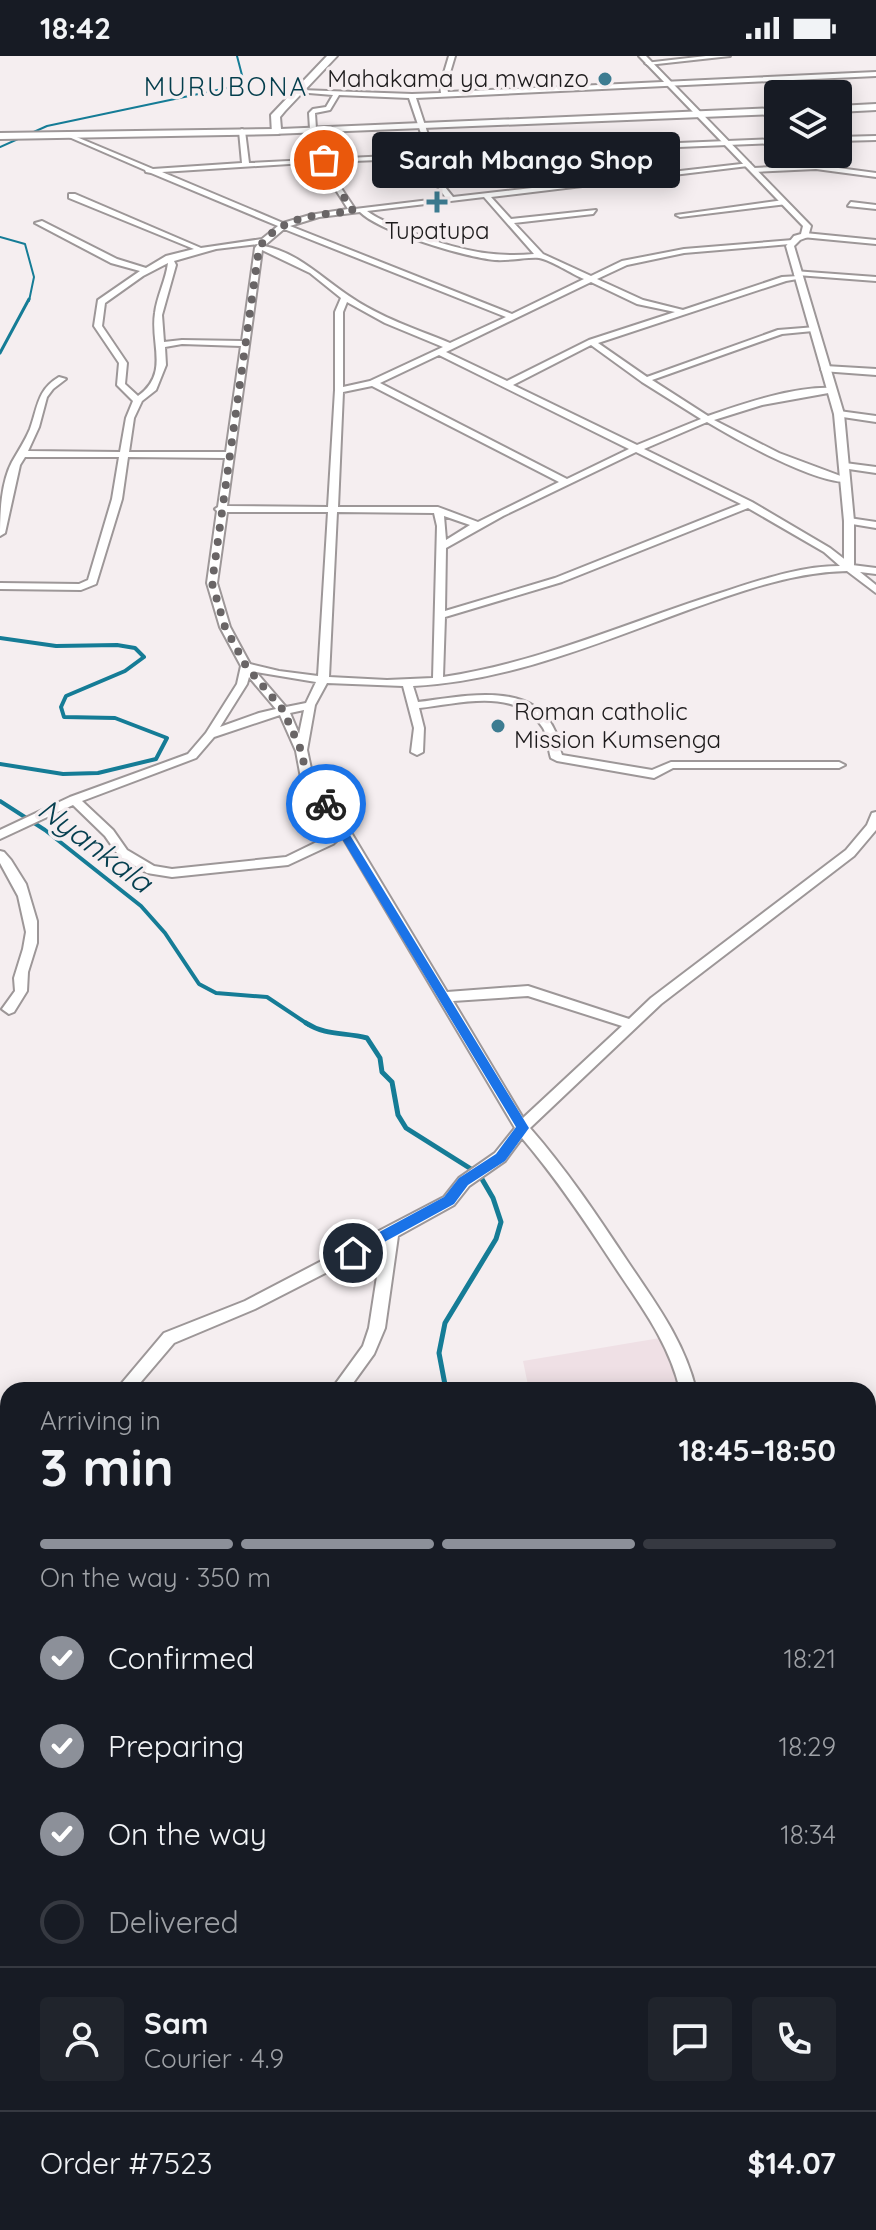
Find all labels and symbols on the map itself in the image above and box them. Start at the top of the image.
place label: Mahakama ya mwanzo [327,63,589,93]
district label: MURUBONA [144,70,308,103]
marker: Mahakama ya mwanzo [596,70,614,88]
pin [290,126,358,194]
callout: Sarah Mbango Shop [372,132,680,188]
marker: Tupatupa [426,191,448,213]
place label: Tupatupa [384,215,490,245]
place label: Roman catholic Mission Kumsenga [514,696,721,754]
marker: Roman catholic Mission Kumsenga [489,717,507,735]
courier [286,764,366,844]
water label: Nyankala [31,790,162,902]
pin [319,1219,387,1287]

